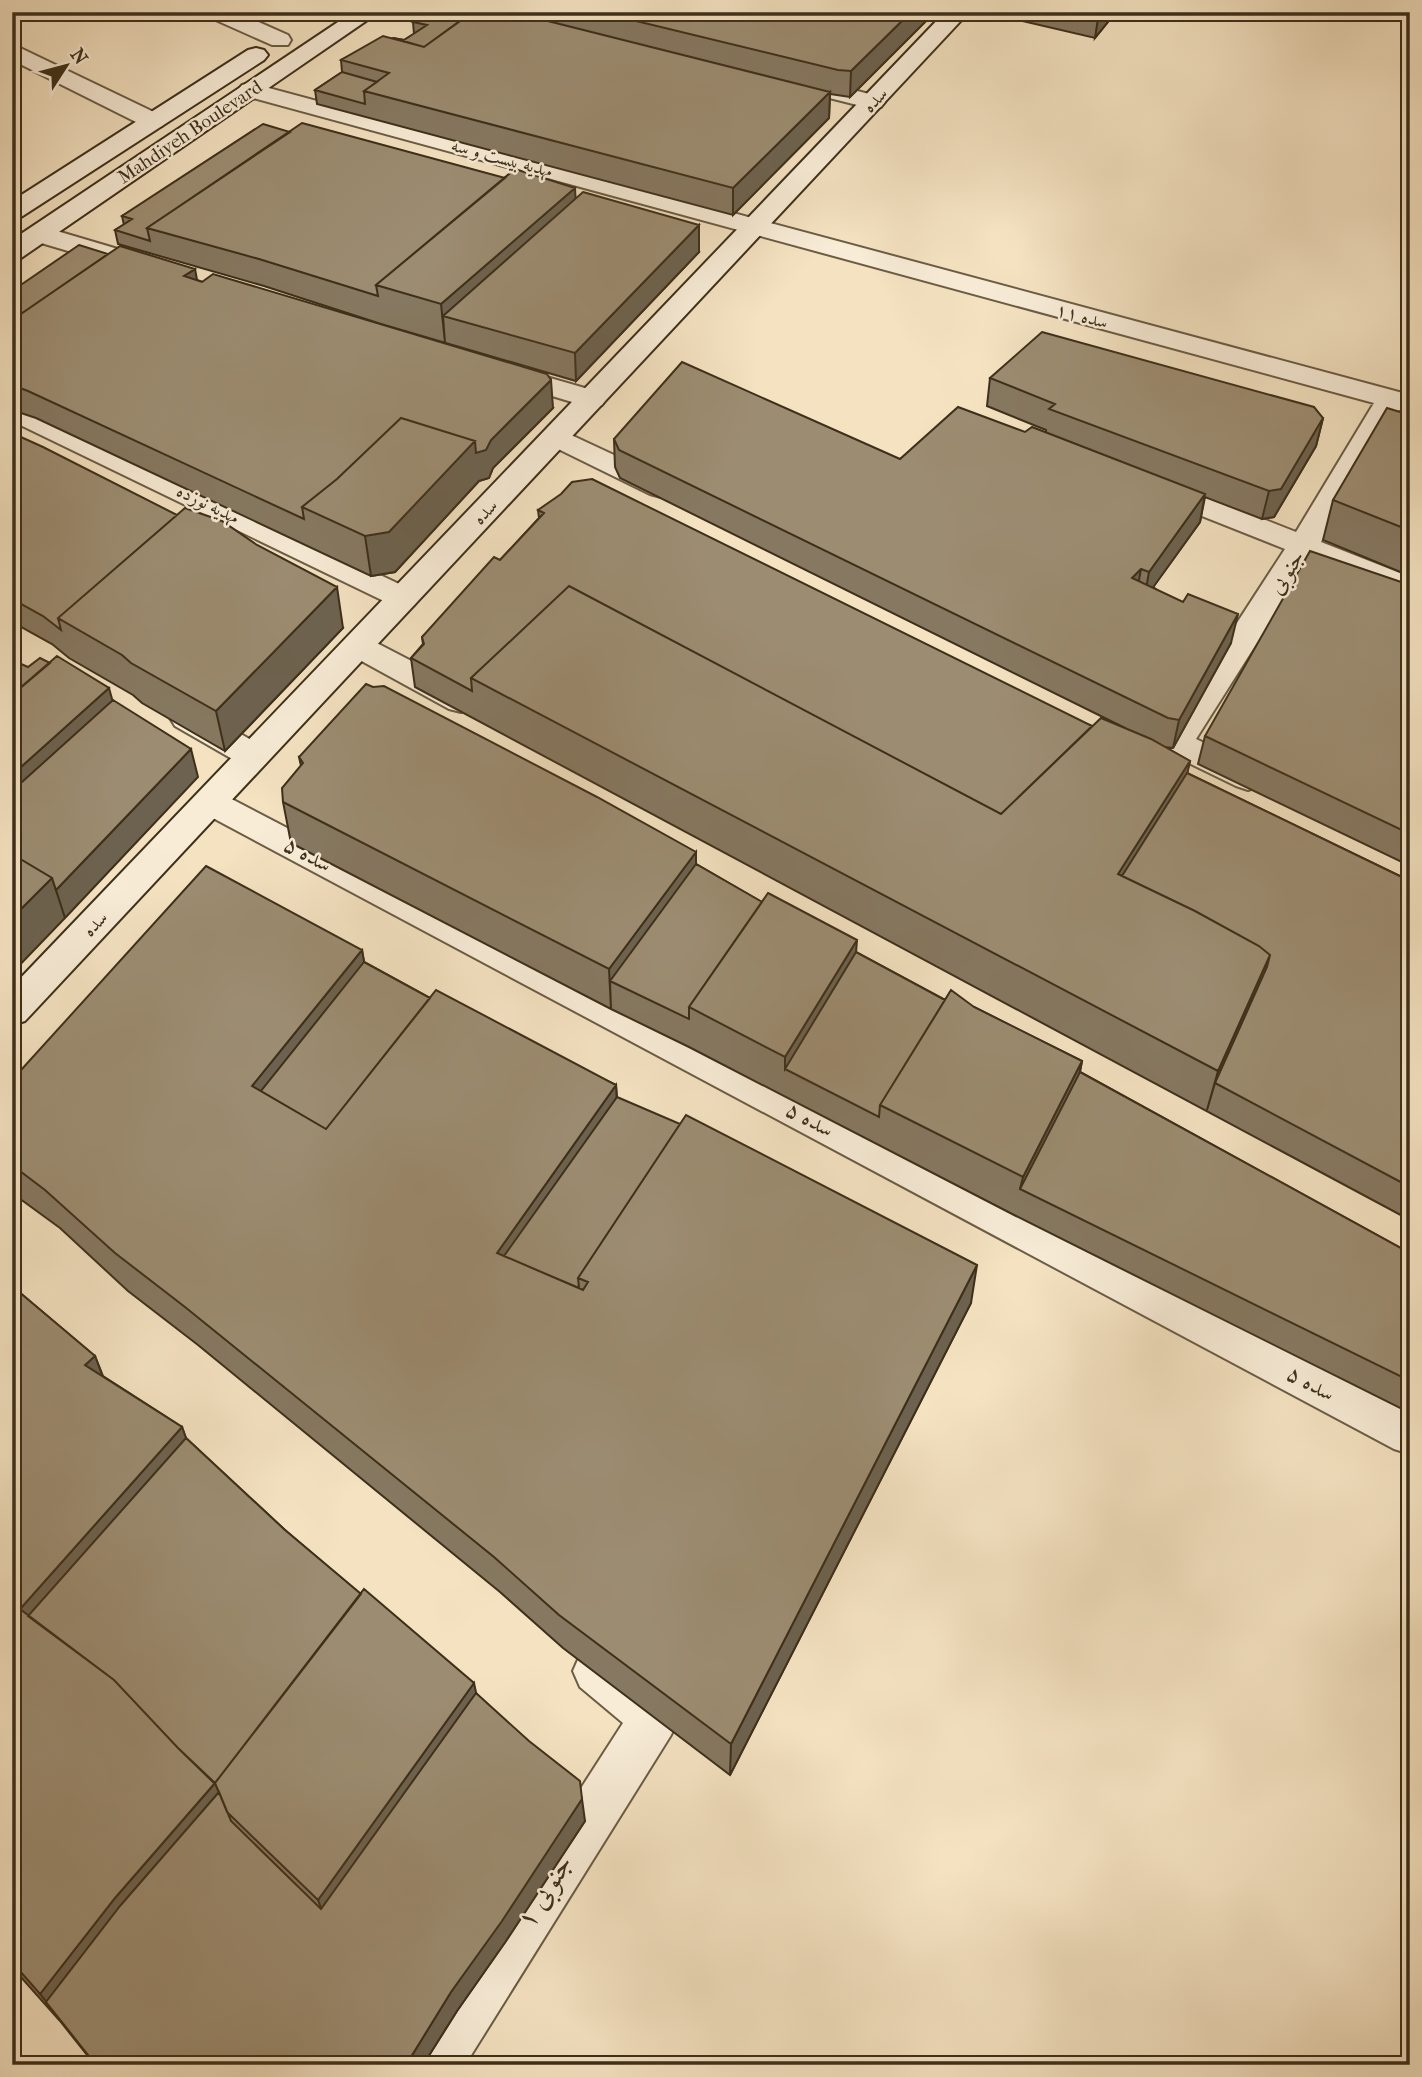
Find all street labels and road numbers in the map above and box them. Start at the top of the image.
street label: Mahdiyeh Boulevard [114,75,267,188]
street label: سده [858,83,892,117]
street label: مهدیه بیست و سه [449,134,555,183]
street label: سده ۱۱ [1054,299,1110,333]
street label: مهدیه نوزده [173,479,243,530]
street label: سده [468,495,502,529]
street label: جنوبی [1262,545,1312,600]
street label: سده ۵ [279,830,337,878]
street label: سده [78,907,112,941]
street label: سده ۵ [781,1095,839,1143]
street label: سده ۵ [1282,1359,1340,1407]
street label: ۱ جنوبی [509,1848,582,1935]

